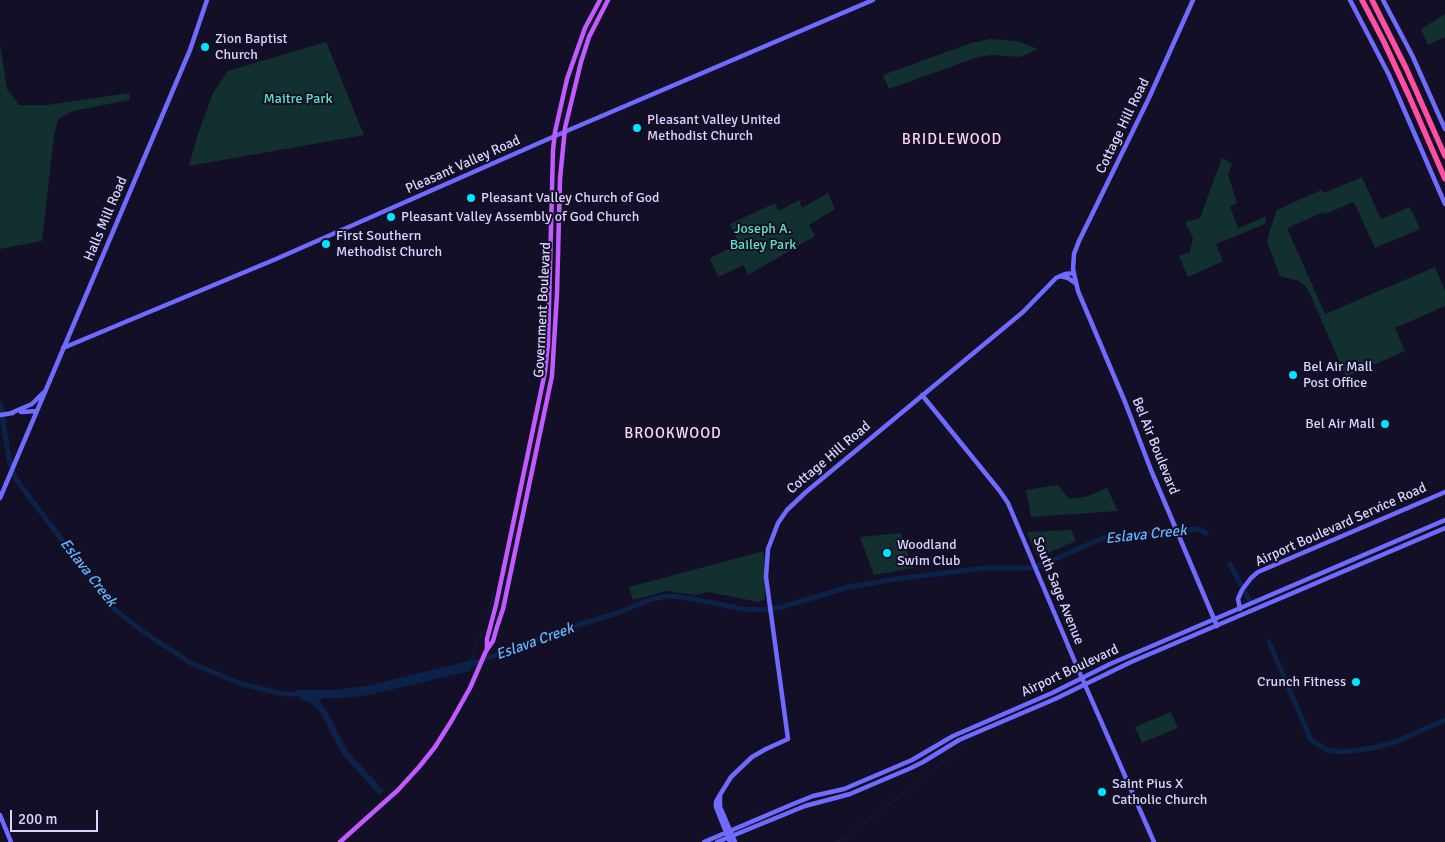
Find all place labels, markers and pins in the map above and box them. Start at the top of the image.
place label: Zion Baptist Church [215,31,287,64]
marker: Zion Baptist Church [199,41,211,53]
place label: Pleasant Valley United Methodist Church [647,112,781,144]
marker: Pleasant Valley United Methodist Church [631,122,643,134]
place label: Pleasant Valley Church of God [481,190,659,206]
marker: Pleasant Valley Church of God [465,192,477,204]
place label: Pleasant Valley Assembly of God Church [401,209,639,225]
marker: Pleasant Valley Assembly of God Church [385,211,397,223]
place label: First Southern Methodist Church [336,228,442,260]
marker: First Southern Methodist Church [320,238,332,250]
place label: Bel Air Mall Post Office [1303,359,1373,392]
marker: Bel Air Mall Post Office [1287,369,1299,381]
place label: Bel Air Mall [1305,416,1375,432]
marker: Bel Air Mall [1379,418,1391,430]
place label: Woodland Swim Club [897,537,960,570]
marker: Woodland Swim Club [881,547,893,559]
place label: Crunch Fitness [1257,674,1346,690]
marker: Crunch Fitness [1350,676,1362,688]
place label: Saint Pius X Catholic Church [1112,776,1207,809]
marker: Saint Pius X Catholic Church [1096,786,1108,798]

